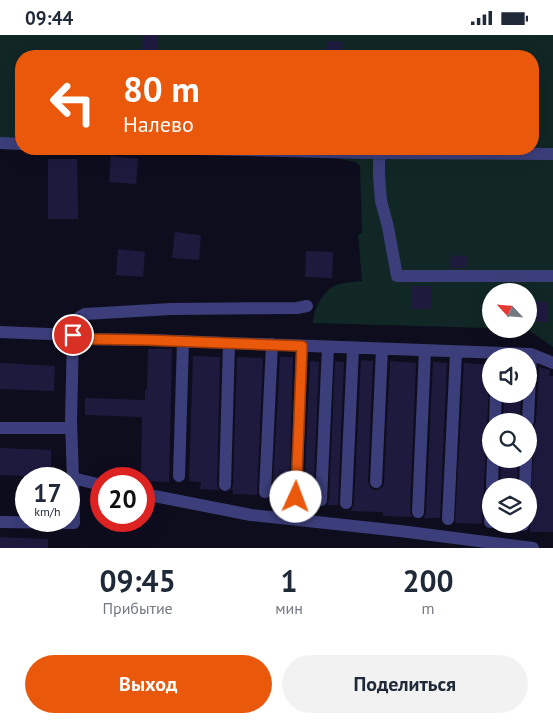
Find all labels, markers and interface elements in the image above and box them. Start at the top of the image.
text: 09:44 [25,6,73,30]
text: 80 m [123,66,200,112]
icon: left [40,70,105,135]
text: Налево [123,110,194,138]
north arrow [482,283,538,337]
map controls [482,283,537,533]
pin [52,314,94,356]
icon: arrive [59,321,87,349]
button: sound [482,348,537,403]
button: search [482,413,537,468]
speed limit sign: 20 [90,467,155,532]
position arrow [269,470,321,522]
text: 17 [33,477,62,509]
button: layers [482,478,537,533]
text: km/h [34,504,61,519]
text: 09:45 [100,561,176,600]
text: 1 [281,561,298,600]
text: 200 [402,561,453,600]
text: Прибытие [102,598,173,618]
text: мин [275,598,303,618]
text: m [421,598,434,618]
button: Выход [25,655,272,713]
button: Поделиться [282,655,528,713]

